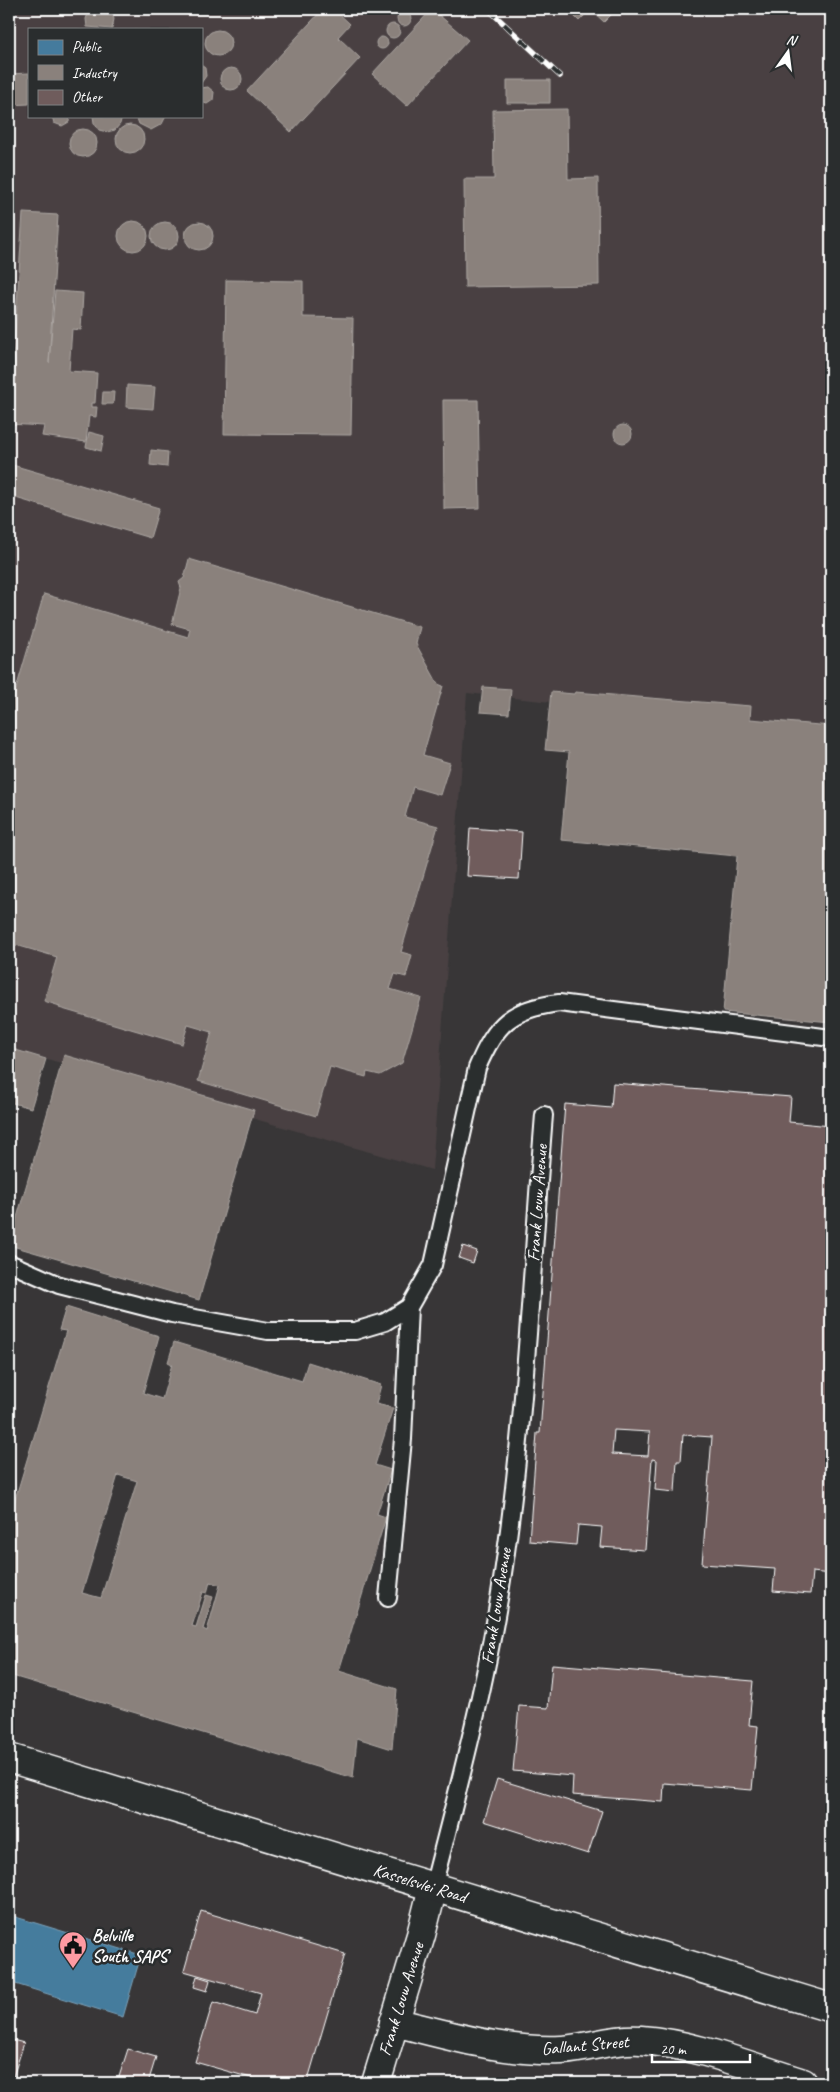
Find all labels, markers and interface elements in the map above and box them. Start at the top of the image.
legend [28,28,202,118]
north arrow [762,28,812,78]
text: N [785,31,800,50]
text: Public [72,38,102,57]
text: Industry [72,64,119,83]
text: Other [72,88,103,107]
street label: Frank Louw Avenue [522,1143,552,1262]
street label: Frank Louw Avenue [476,1545,516,1666]
street label: Kasselsvlei Road [371,1858,472,1908]
place label: Belville South SAPS [92,1924,172,1967]
public building icon: Belville South SAPS [58,1930,88,1969]
street label: Frank Louw Avenue [373,1939,429,2058]
street label: Gallant Street [541,2030,631,2060]
scale bar [652,2032,750,2064]
text: 20 m [660,2040,687,2059]

